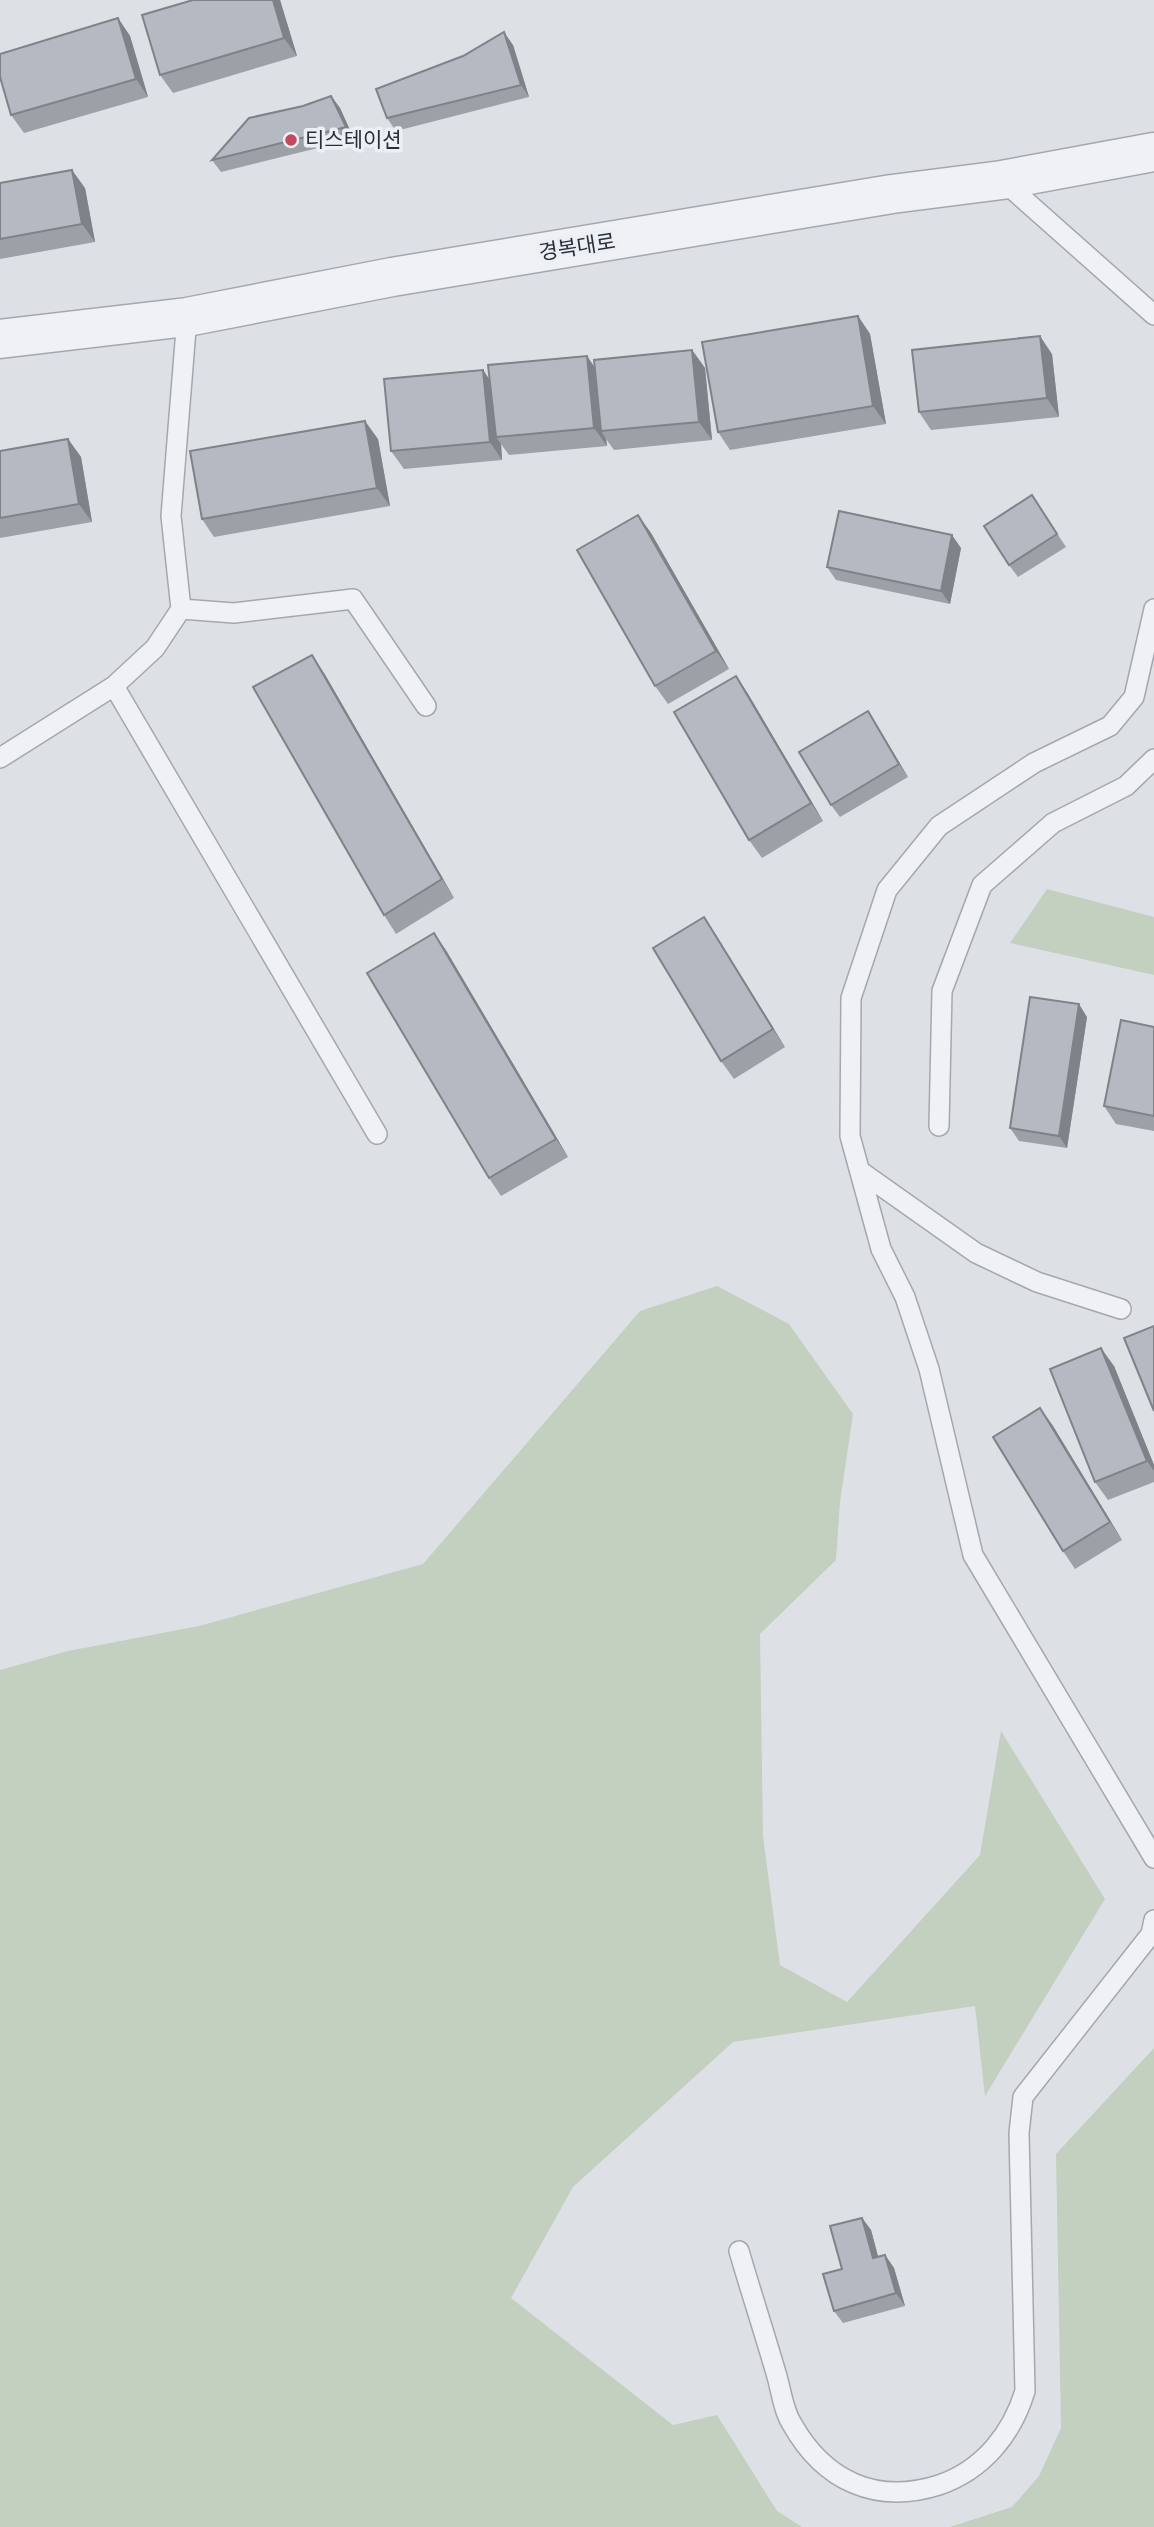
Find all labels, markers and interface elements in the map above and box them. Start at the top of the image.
place label: 티스테이션 [305,123,402,155]
marker: 티스테이션 [283,132,299,148]
street label: 경복대로 [536,224,618,268]

